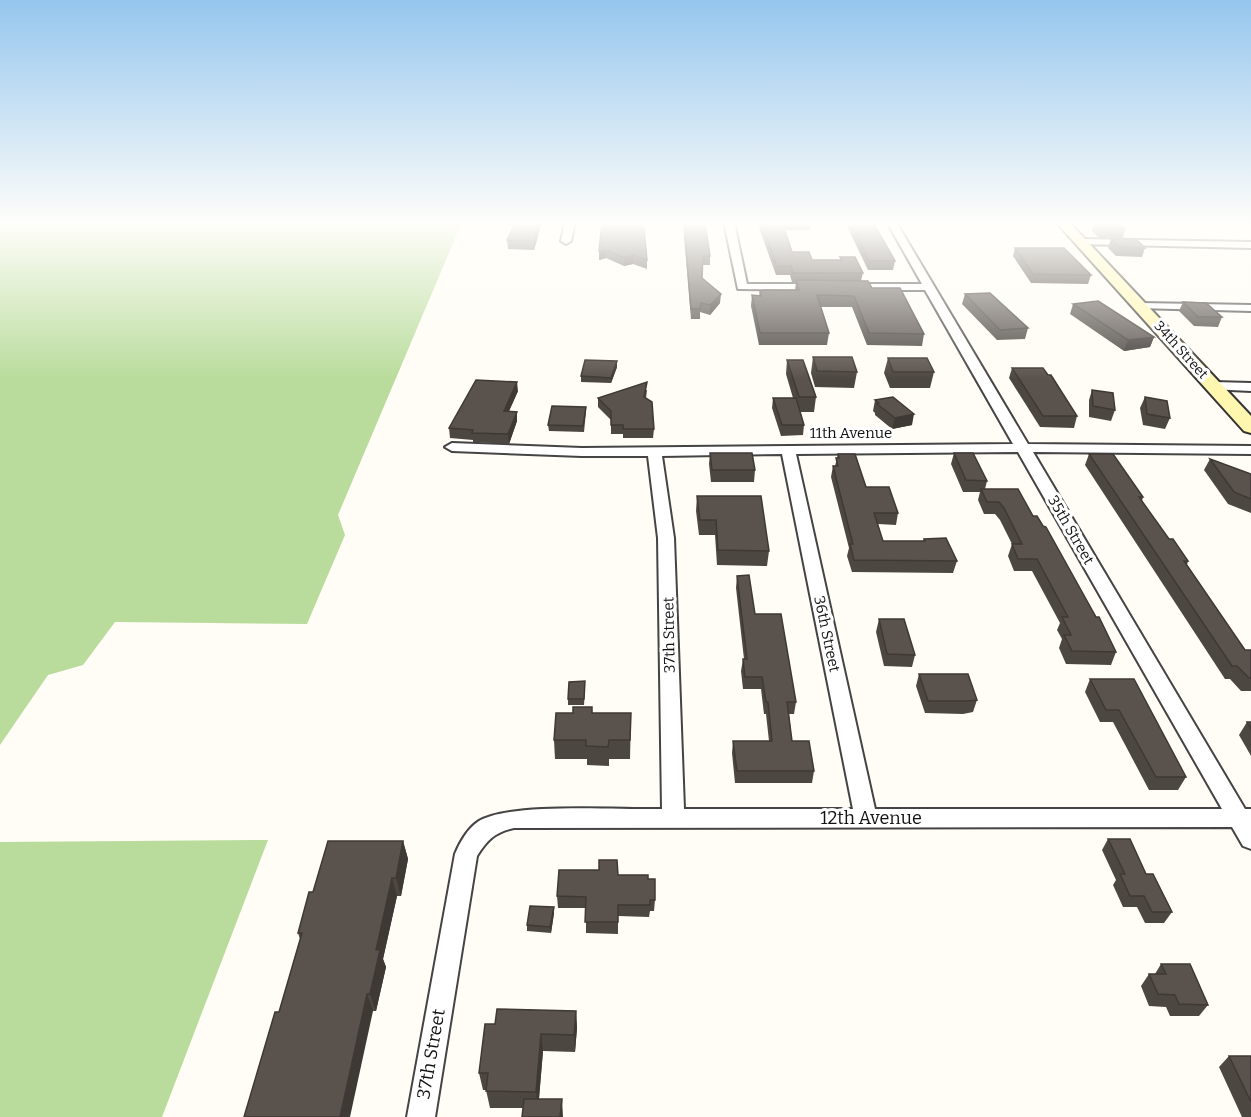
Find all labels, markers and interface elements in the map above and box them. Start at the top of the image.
street label: 34th Street [1151,318,1211,382]
street label: 11th Avenue [810,424,892,442]
street label: 35th Street [1044,492,1098,568]
street label: 36th Street [810,594,844,674]
street label: 37th Street [659,596,679,673]
street label: 12th Avenue [820,807,922,829]
street label: 37th Street [412,1007,450,1101]

